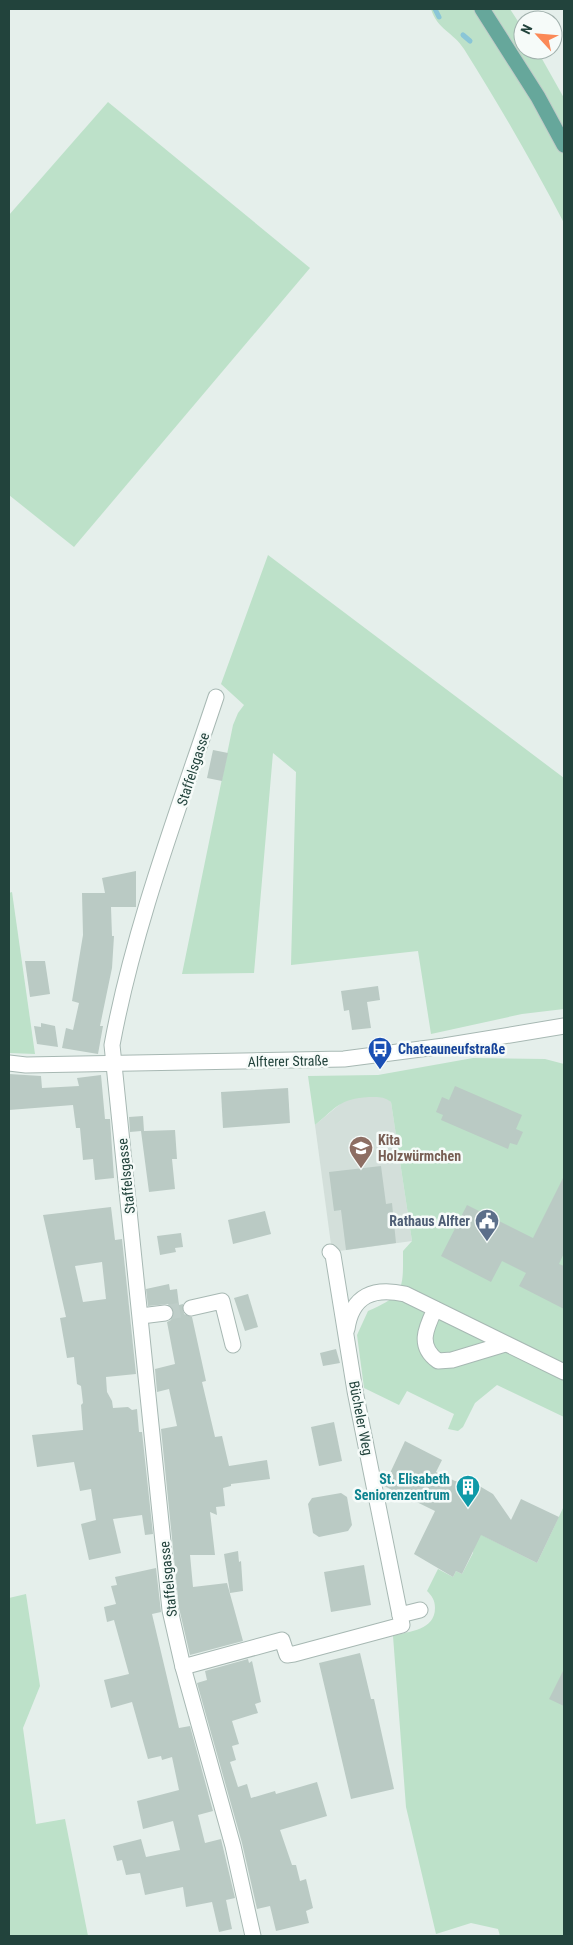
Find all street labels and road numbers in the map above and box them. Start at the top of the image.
street label: Staffelsgasse [174,730,212,808]
street label: Alfterer Straße [248,1052,329,1070]
street label: Staffelsgasse [114,1137,138,1215]
street label: Bücheler Weg [346,1379,376,1457]
street label: Staffelsgasse [156,1540,180,1618]

